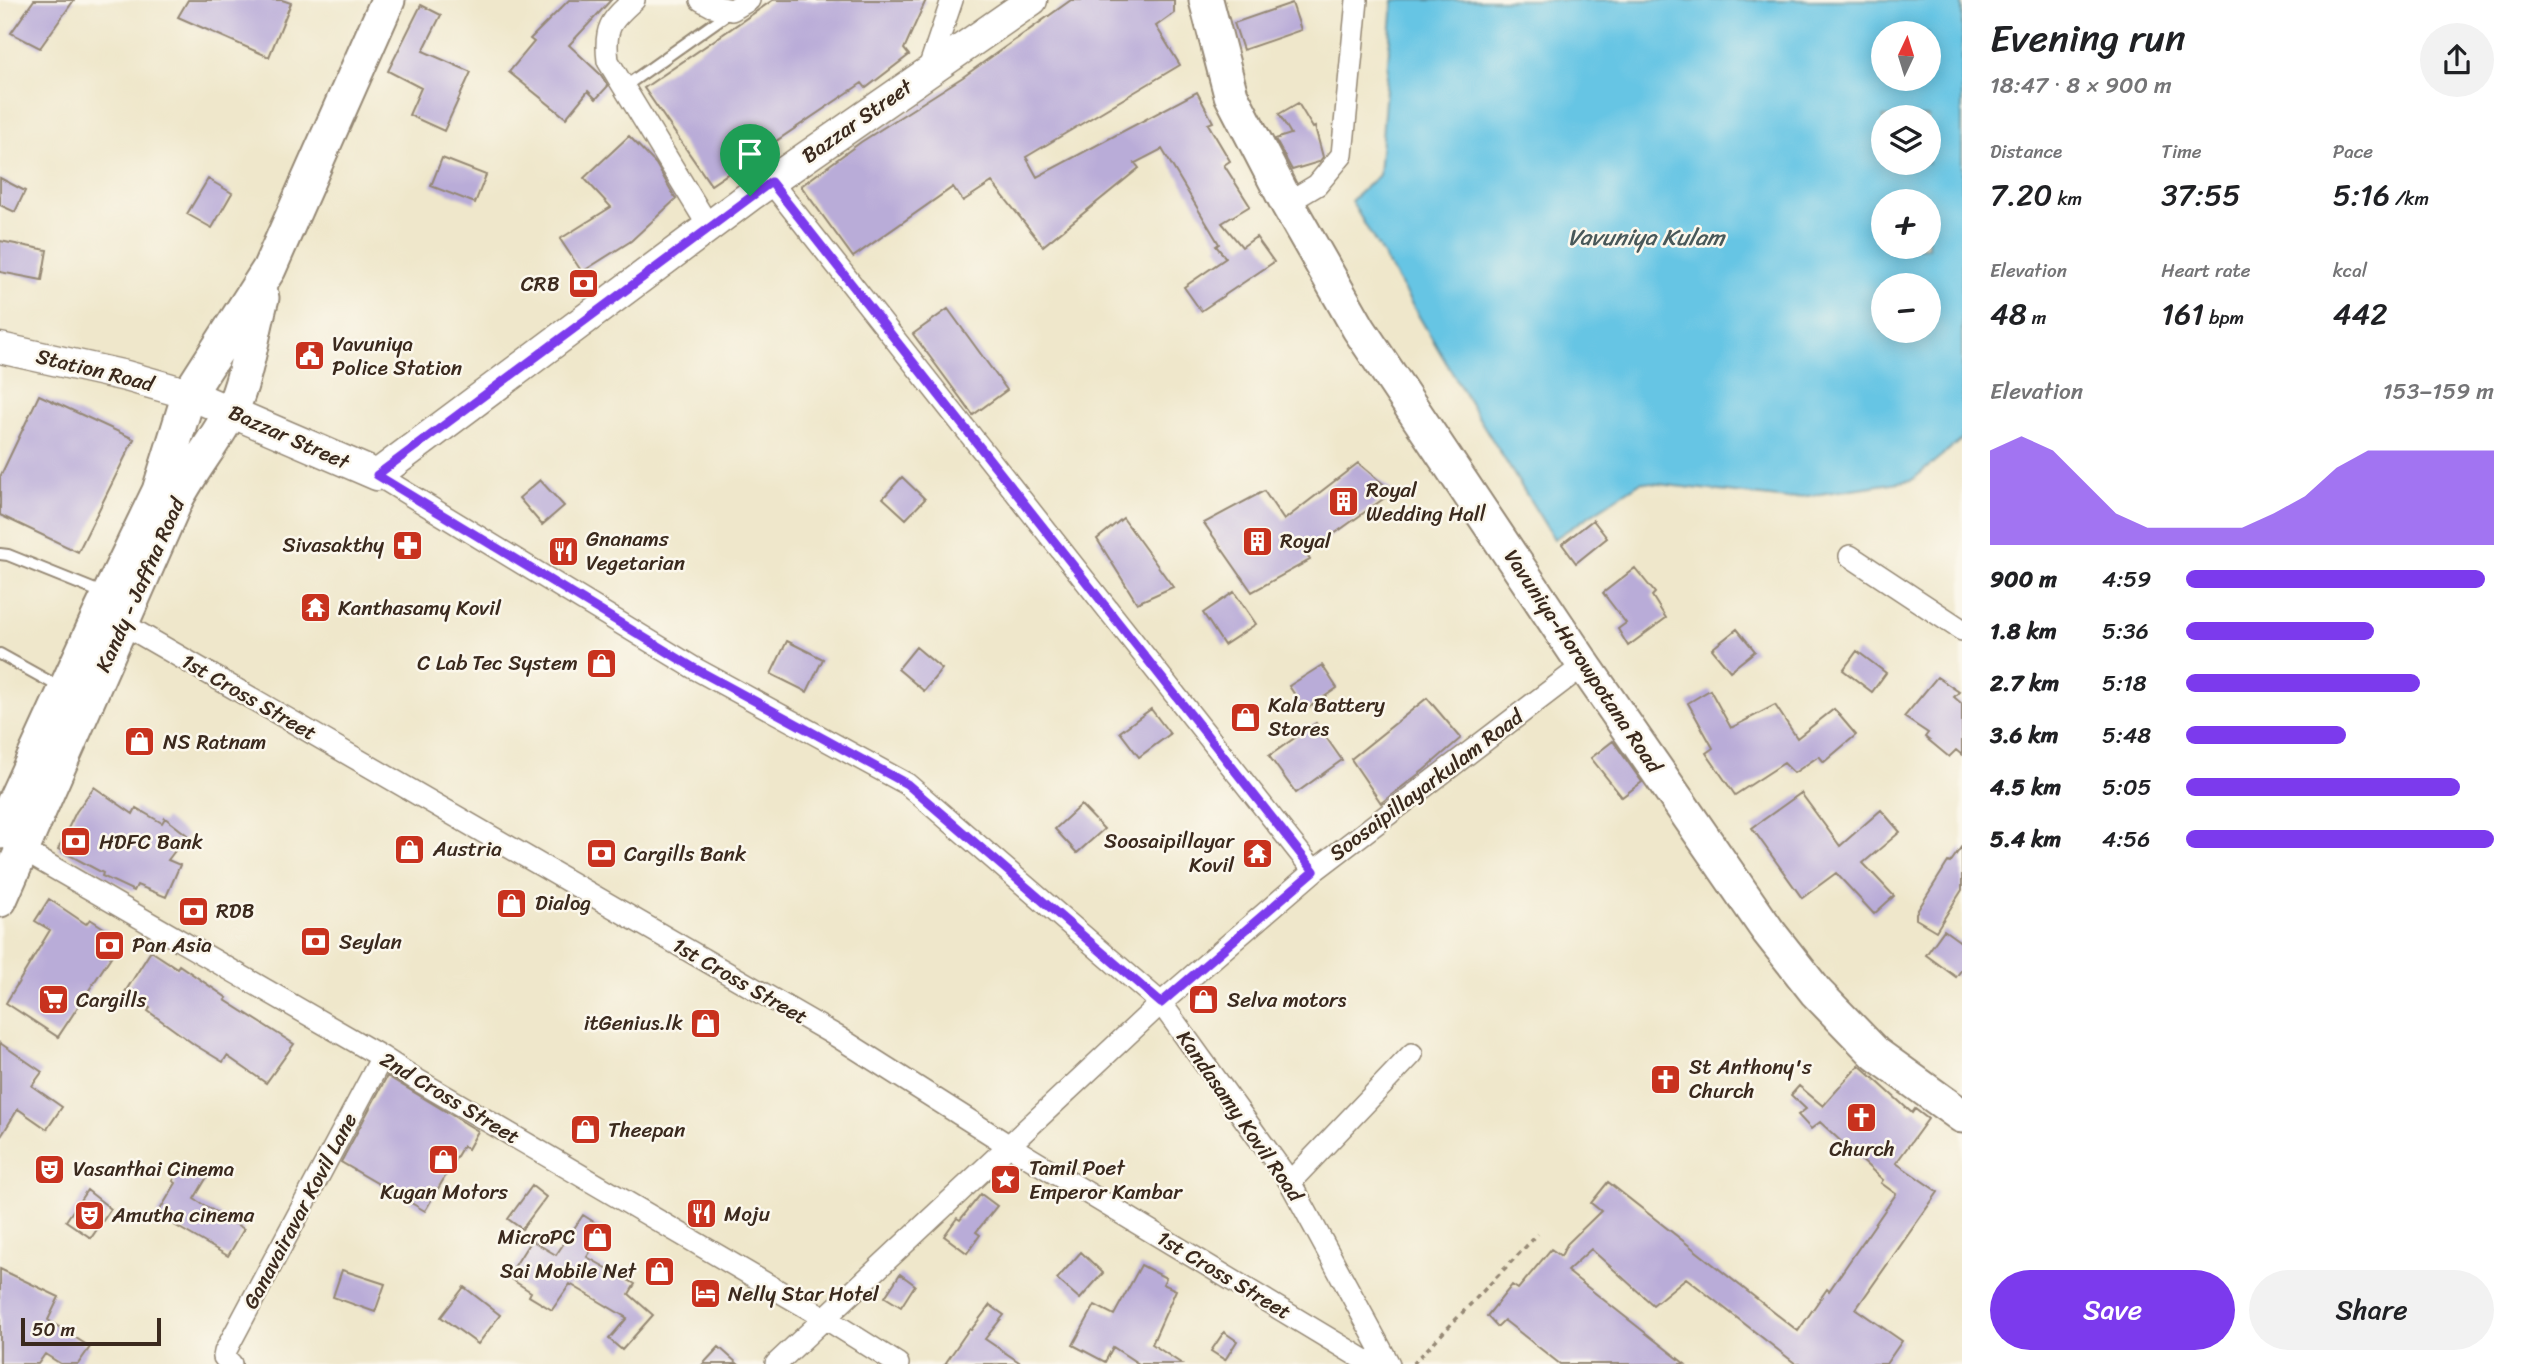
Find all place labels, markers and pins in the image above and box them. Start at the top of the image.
pin [720,124,780,196]
place label: CRB [521,265,560,303]
bank icon: CRB [566,267,600,301]
place label: Vavuniya Police Station [332,325,462,387]
public building icon: Vavuniya Police Station [292,339,326,373]
place label: Royal Wedding Hall [1366,471,1487,533]
building icon: Royal Wedding Hall [1326,485,1360,519]
place label: Gnanams Vegetarian [586,520,685,582]
place label: Royal [1280,522,1332,560]
building icon: Royal [1240,524,1274,558]
place label: Sivasakthy [282,526,384,564]
pharmacy icon: Sivasakthy [390,528,424,562]
restaurant icon: Gnanams Vegetarian [546,534,580,568]
place label: Kanthasamy Kovil [338,589,502,627]
temple icon: Kanthasamy Kovil [298,591,332,625]
place label: C Lab Tec System [417,644,578,682]
shop icon: C Lab Tec System [584,646,618,680]
place label: Kala Battery Stores [1268,686,1385,748]
shop icon: Kala Battery Stores [1228,700,1262,734]
place label: NS Ratnam [163,723,266,761]
shop icon: NS Ratnam [123,725,157,759]
place label: Soosaipillayar Kovil [1104,822,1235,884]
place label: HDFC Bank [99,823,203,861]
bank icon: HDFC Bank [59,825,93,859]
place label: Austria [432,830,502,868]
shop icon: Austria [393,832,427,866]
place label: Cargills Bank [624,835,747,873]
temple icon: Soosaipillayar Kovil [1240,836,1274,870]
bank icon: Cargills Bank [584,837,618,871]
place label: Dialog [535,884,591,922]
shop icon: Dialog [495,886,529,920]
place label: RDB [216,892,255,930]
bank icon: RDB [176,894,210,928]
place label: Seylan [339,923,402,961]
bank icon: Seylan [299,925,333,959]
place label: Pan Asia [132,926,212,964]
bank icon: Pan Asia [92,928,126,962]
place label: Cargills [76,981,147,1019]
place label: Selva motors [1227,981,1347,1019]
supermarket icon: Cargills [36,983,70,1017]
shop icon: Selva motors [1187,983,1221,1017]
place label: itGenius.lk [584,1004,683,1042]
shop icon: itGenius.lk [689,1006,723,1040]
place label: St Anthony's Church [1689,1048,1812,1110]
church icon: St Anthony's Church [1649,1062,1683,1096]
church icon: Church [1845,1100,1879,1134]
place label: Theepan [608,1111,685,1149]
shop icon: Theepan [568,1113,602,1147]
place label: Church [1829,1130,1895,1168]
shop icon: Kugan Motors [427,1143,461,1177]
place label: Tamil Poet Emperor Kambar [1029,1149,1183,1211]
place label: Vasanthai Cinema [73,1150,235,1188]
theatre icon: Vasanthai Cinema [33,1152,67,1186]
place icon: Tamil Poet Emperor Kambar [989,1163,1023,1197]
place label: Kugan Motors [380,1173,508,1211]
place label: Moju [724,1195,771,1233]
place label: Amutha cinema [111,1196,255,1234]
restaurant icon: Moju [684,1197,718,1231]
theatre icon: Amutha cinema [72,1198,106,1232]
place label: MicroPC [497,1218,575,1256]
shop icon: MicroPC [581,1220,615,1254]
place label: Sai Mobile Net [500,1252,638,1290]
shop icon: Sai Mobile Net [642,1254,676,1288]
place label: Nelly Star Hotel [728,1275,880,1313]
hotel icon: Nelly Star Hotel [688,1277,722,1311]

